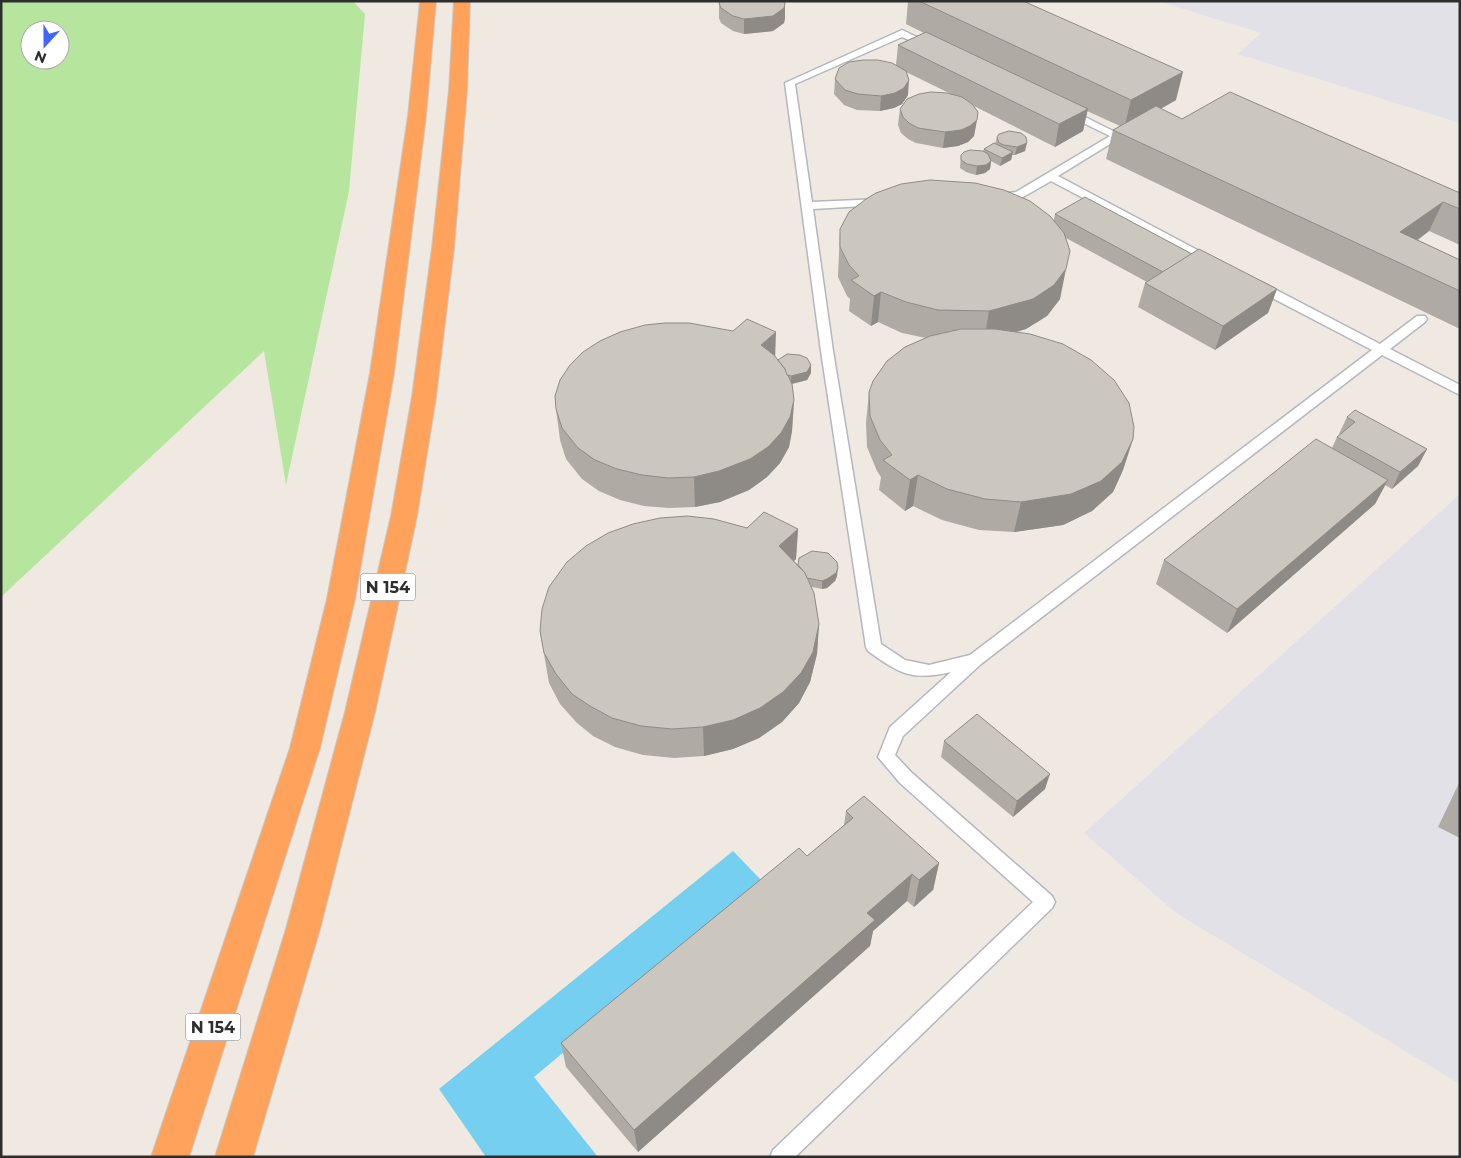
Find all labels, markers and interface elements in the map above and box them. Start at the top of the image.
north arrow [20,20,70,70]
text: N [32,47,49,68]
road number: N 154 [360,574,416,600]
road number: N 154 [186,1014,240,1040]

